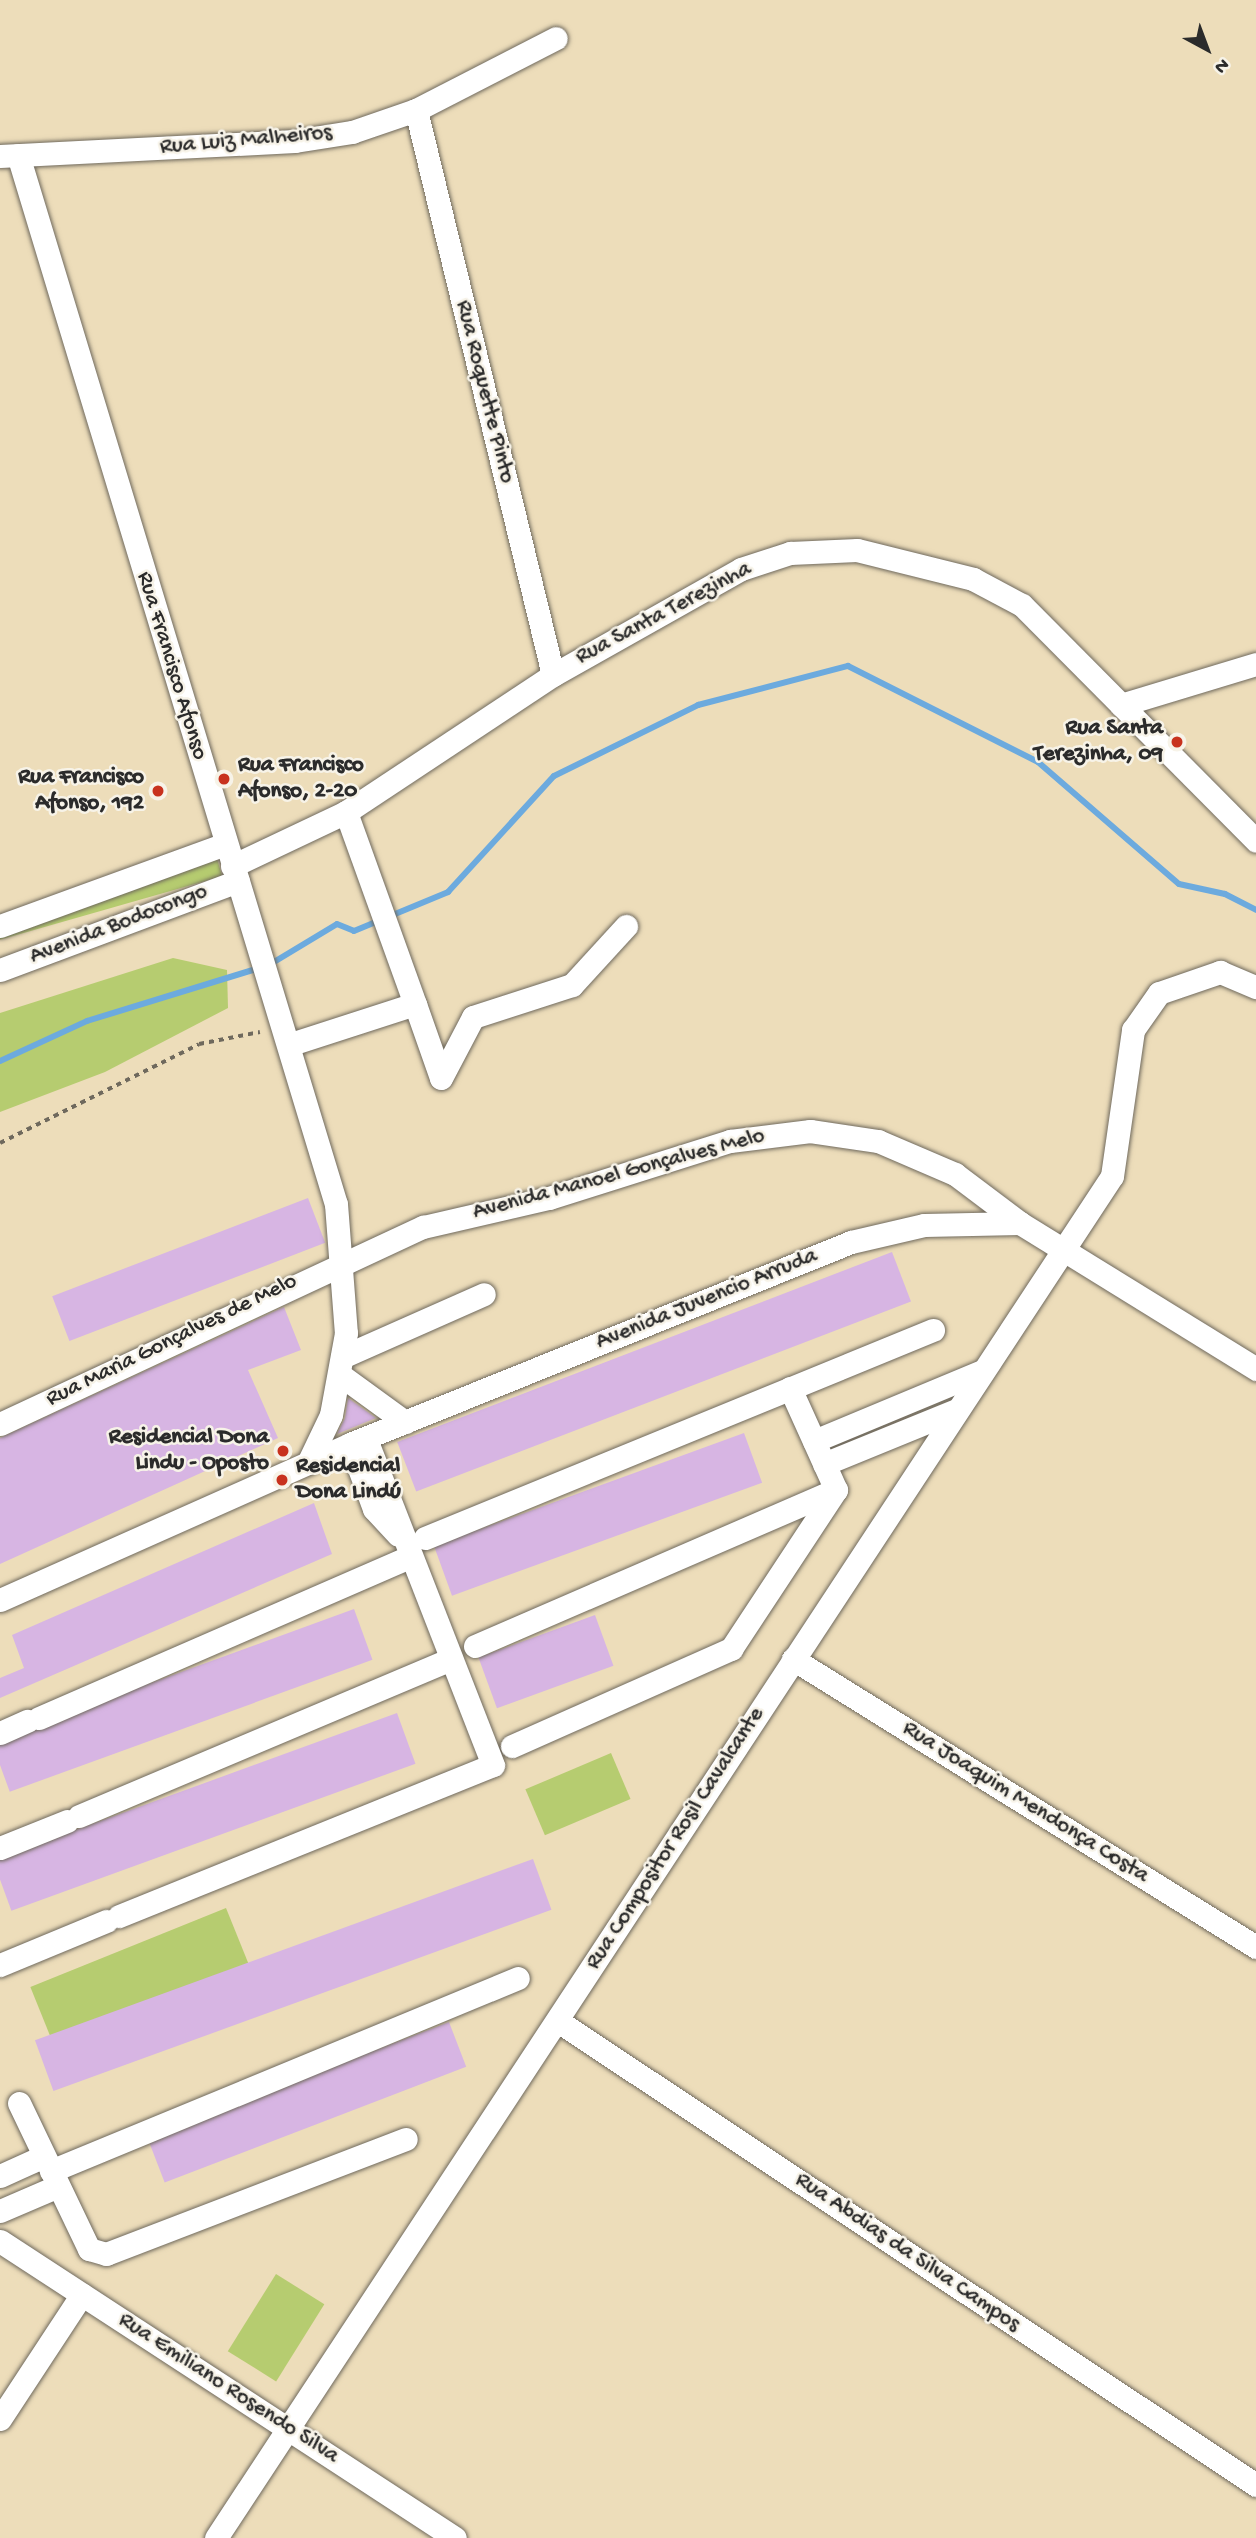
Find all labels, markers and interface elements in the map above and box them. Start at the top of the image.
north arrow [1172,14,1242,84]
text: N [1209,52,1233,78]
street label: Rua Luiz Malheiros [159,120,333,162]
street label: Rua Roquette Pinto [448,298,520,486]
street label: Rua Santa Terezinha [571,556,757,672]
street label: Rua Francisco Afonso [129,569,213,763]
place label: Rua Santa Terezinha, 09 [1034,715,1163,769]
marker: Rua Santa Terezinha, 09 [1169,734,1185,750]
place label: Rua Francisco Afonso, 2-20 [238,752,364,806]
place label: Rua Francisco Afonso, 192 [18,764,144,818]
marker: Rua Francisco Afonso, 2-20 [216,771,232,787]
marker: Rua Francisco Afonso, 192 [150,783,166,799]
street label: Avenida Bodocongo [26,878,212,972]
street label: Avenida Manoel Gonçalves Melo [470,1123,768,1227]
street label: Avenida Juvencio Arruda [592,1243,822,1357]
street label: Rua Maria Gonçalves de Melo [42,1268,302,1414]
place label: Residencial Dona Lindu - Oposto [109,1424,269,1478]
marker: Residencial Dona Lindu - Oposto [275,1443,291,1459]
place label: Residencial Dona Lindú [296,1453,401,1507]
marker: Residencial Dona Lindú [274,1472,290,1488]
street label: Rua Compositor Rosil Cavalcante [581,1703,771,1975]
street label: Rua Joaquim Mendonça Costa [897,1716,1153,1890]
street label: Rua Abdias da Silva Campos [789,2167,1025,2339]
street label: Rua Emiliano Rosendo Silva [112,2307,344,2471]

